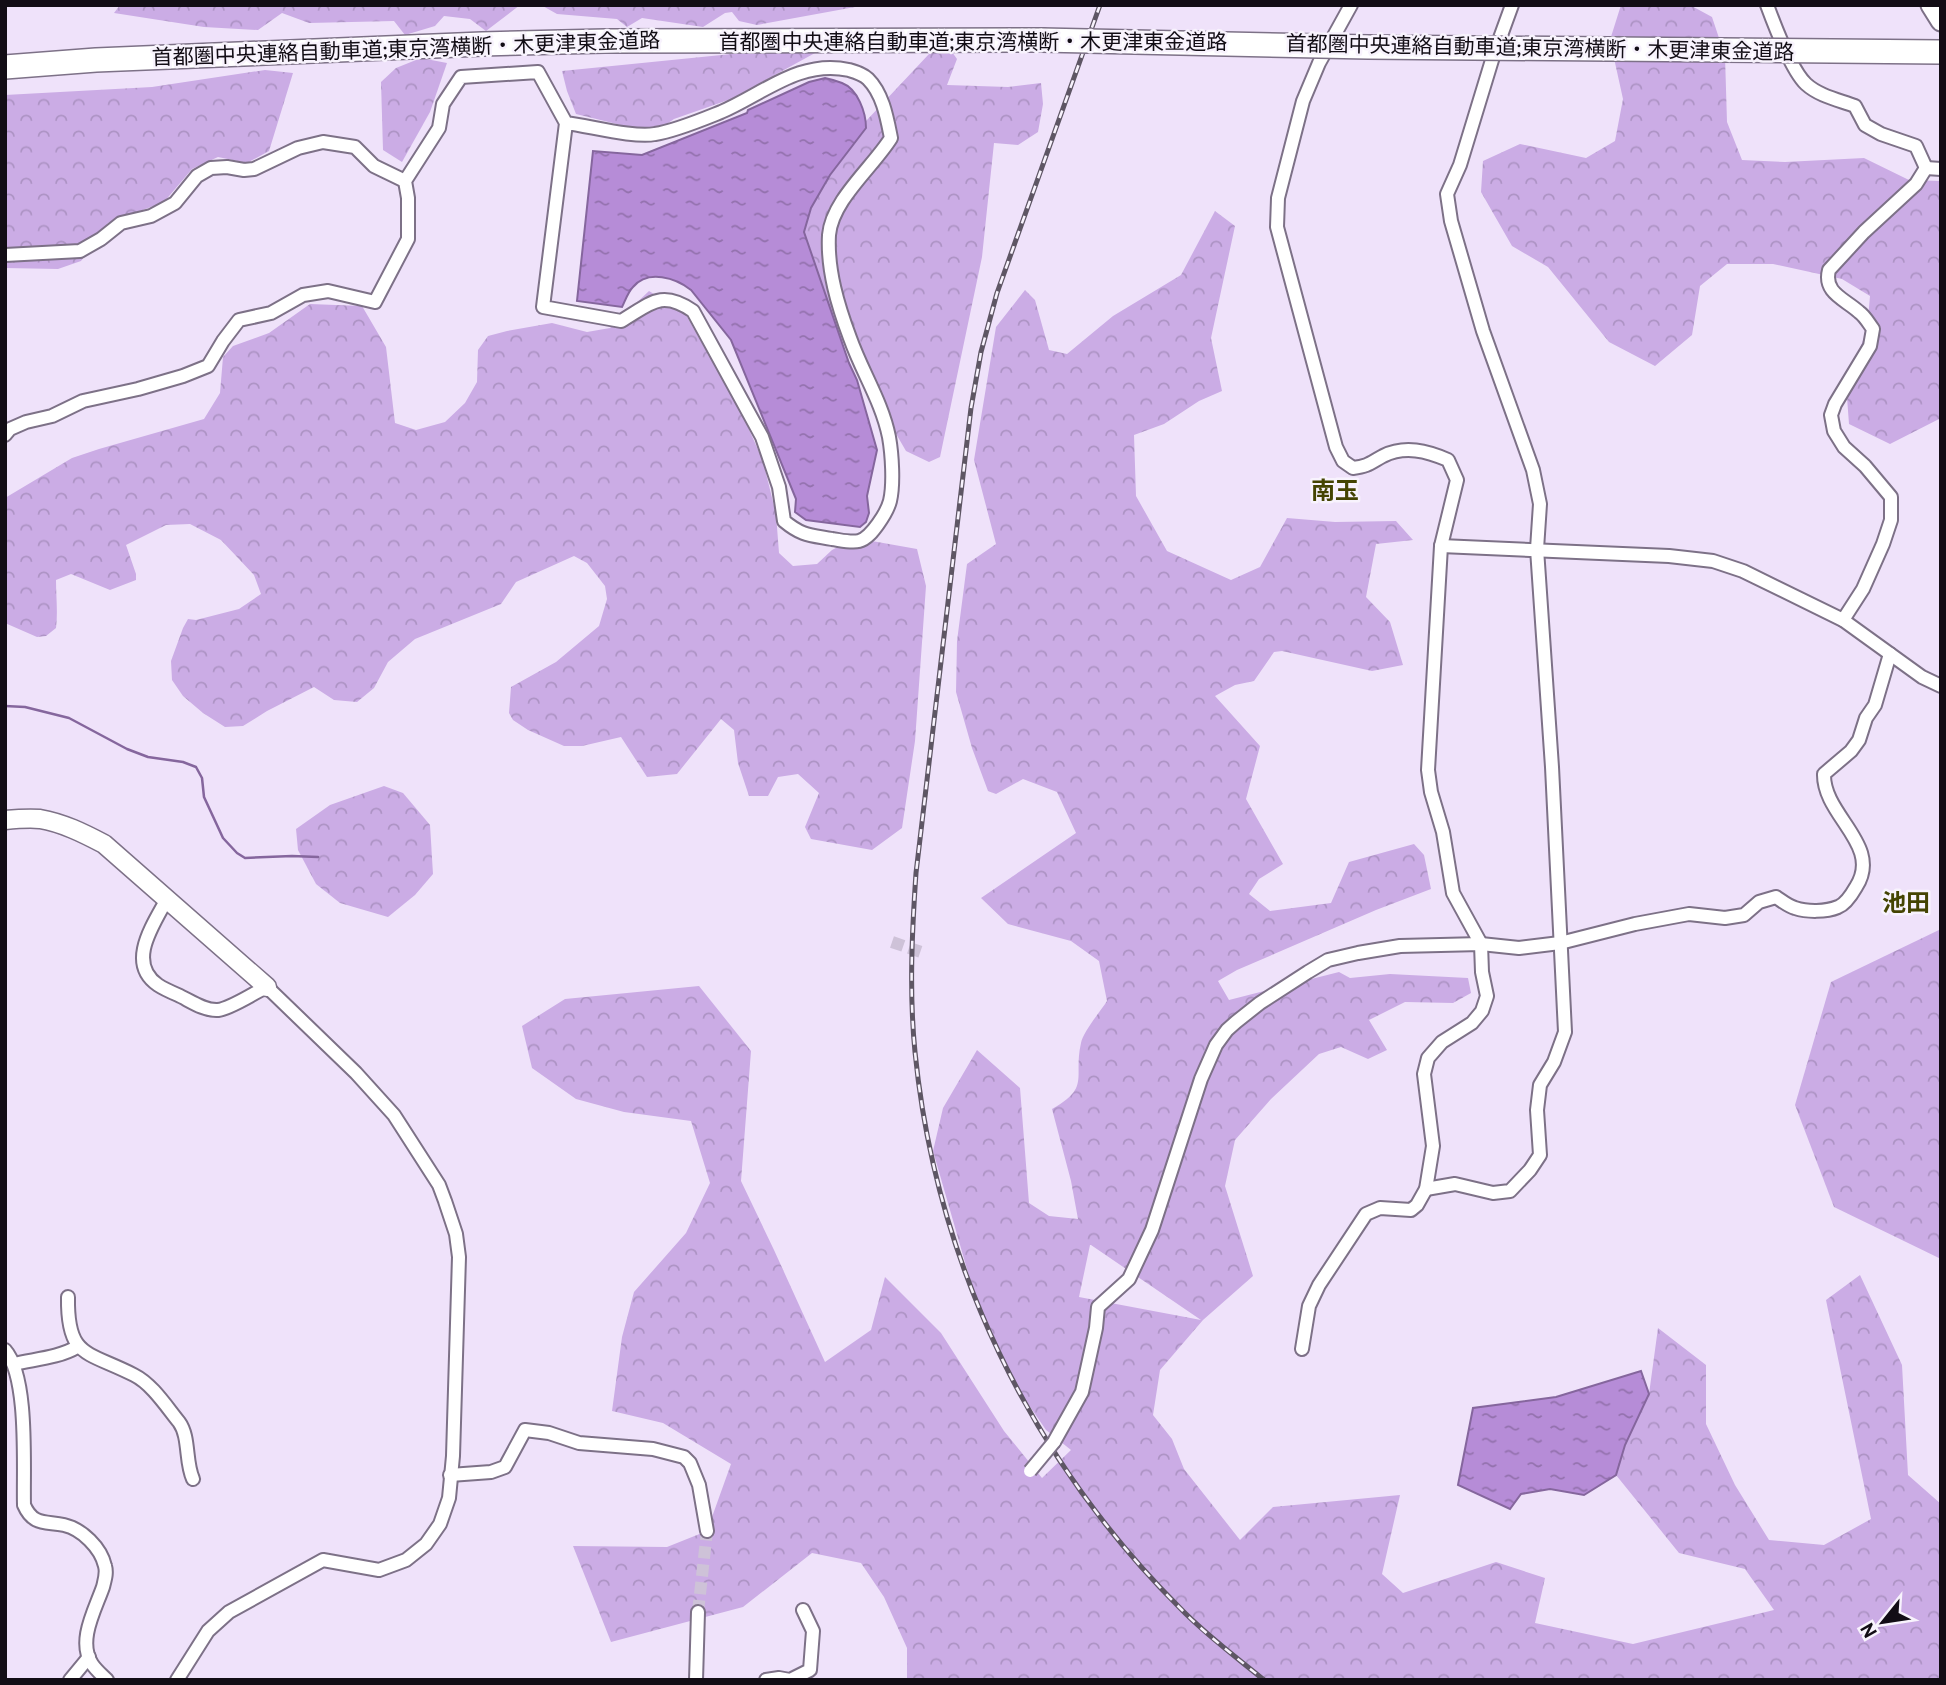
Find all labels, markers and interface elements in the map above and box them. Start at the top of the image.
street label: 首都圏中央連絡自動車道;東京湾横断・木更津東金道路 [151,28,661,73]
street label: 首都圏中央連絡自動車道;東京湾横断・木更津東金道路 [719,30,1227,57]
street label: 首都圏中央連絡自動車道;東京湾横断・木更津東金道路 [1285,32,1795,67]
district label: 南玉 [1311,478,1359,508]
district label: 池田 [1882,890,1930,920]
north arrow [1848,1587,1918,1657]
text: N [1856,1618,1884,1641]

